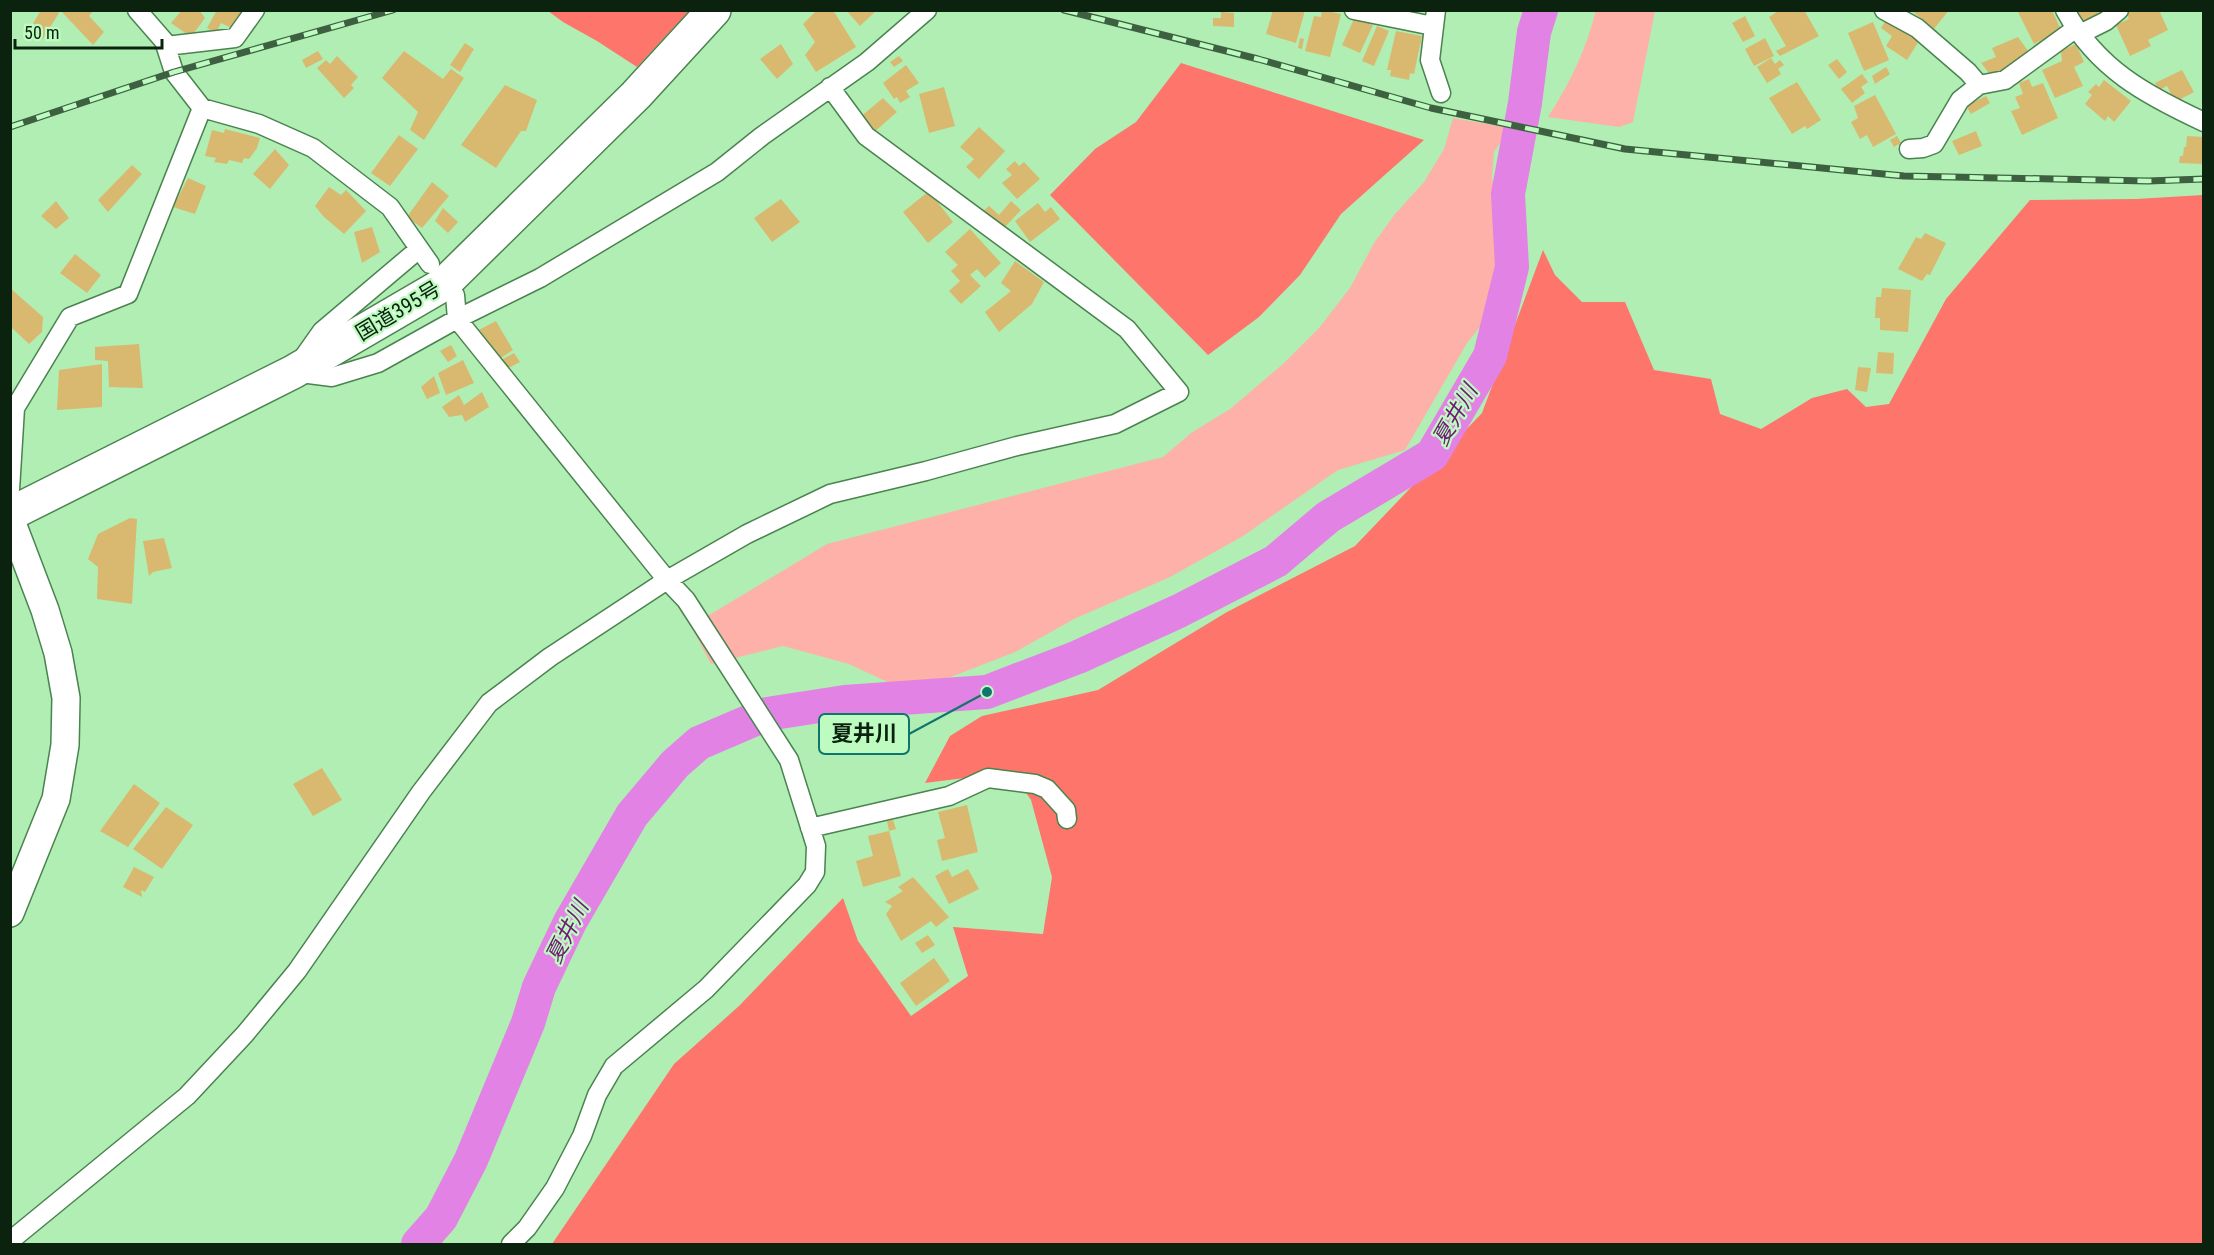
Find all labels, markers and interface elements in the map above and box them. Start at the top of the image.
scale bar [15,12,162,50]
text: 50 m [24,22,59,43]
street label: 国道395号 [351,276,445,346]
water label: 夏井川 [1428,378,1483,450]
callout: 夏井川 [819,714,909,754]
text: 夏井川 [831,721,897,746]
water label: 夏井川 [541,895,594,967]

